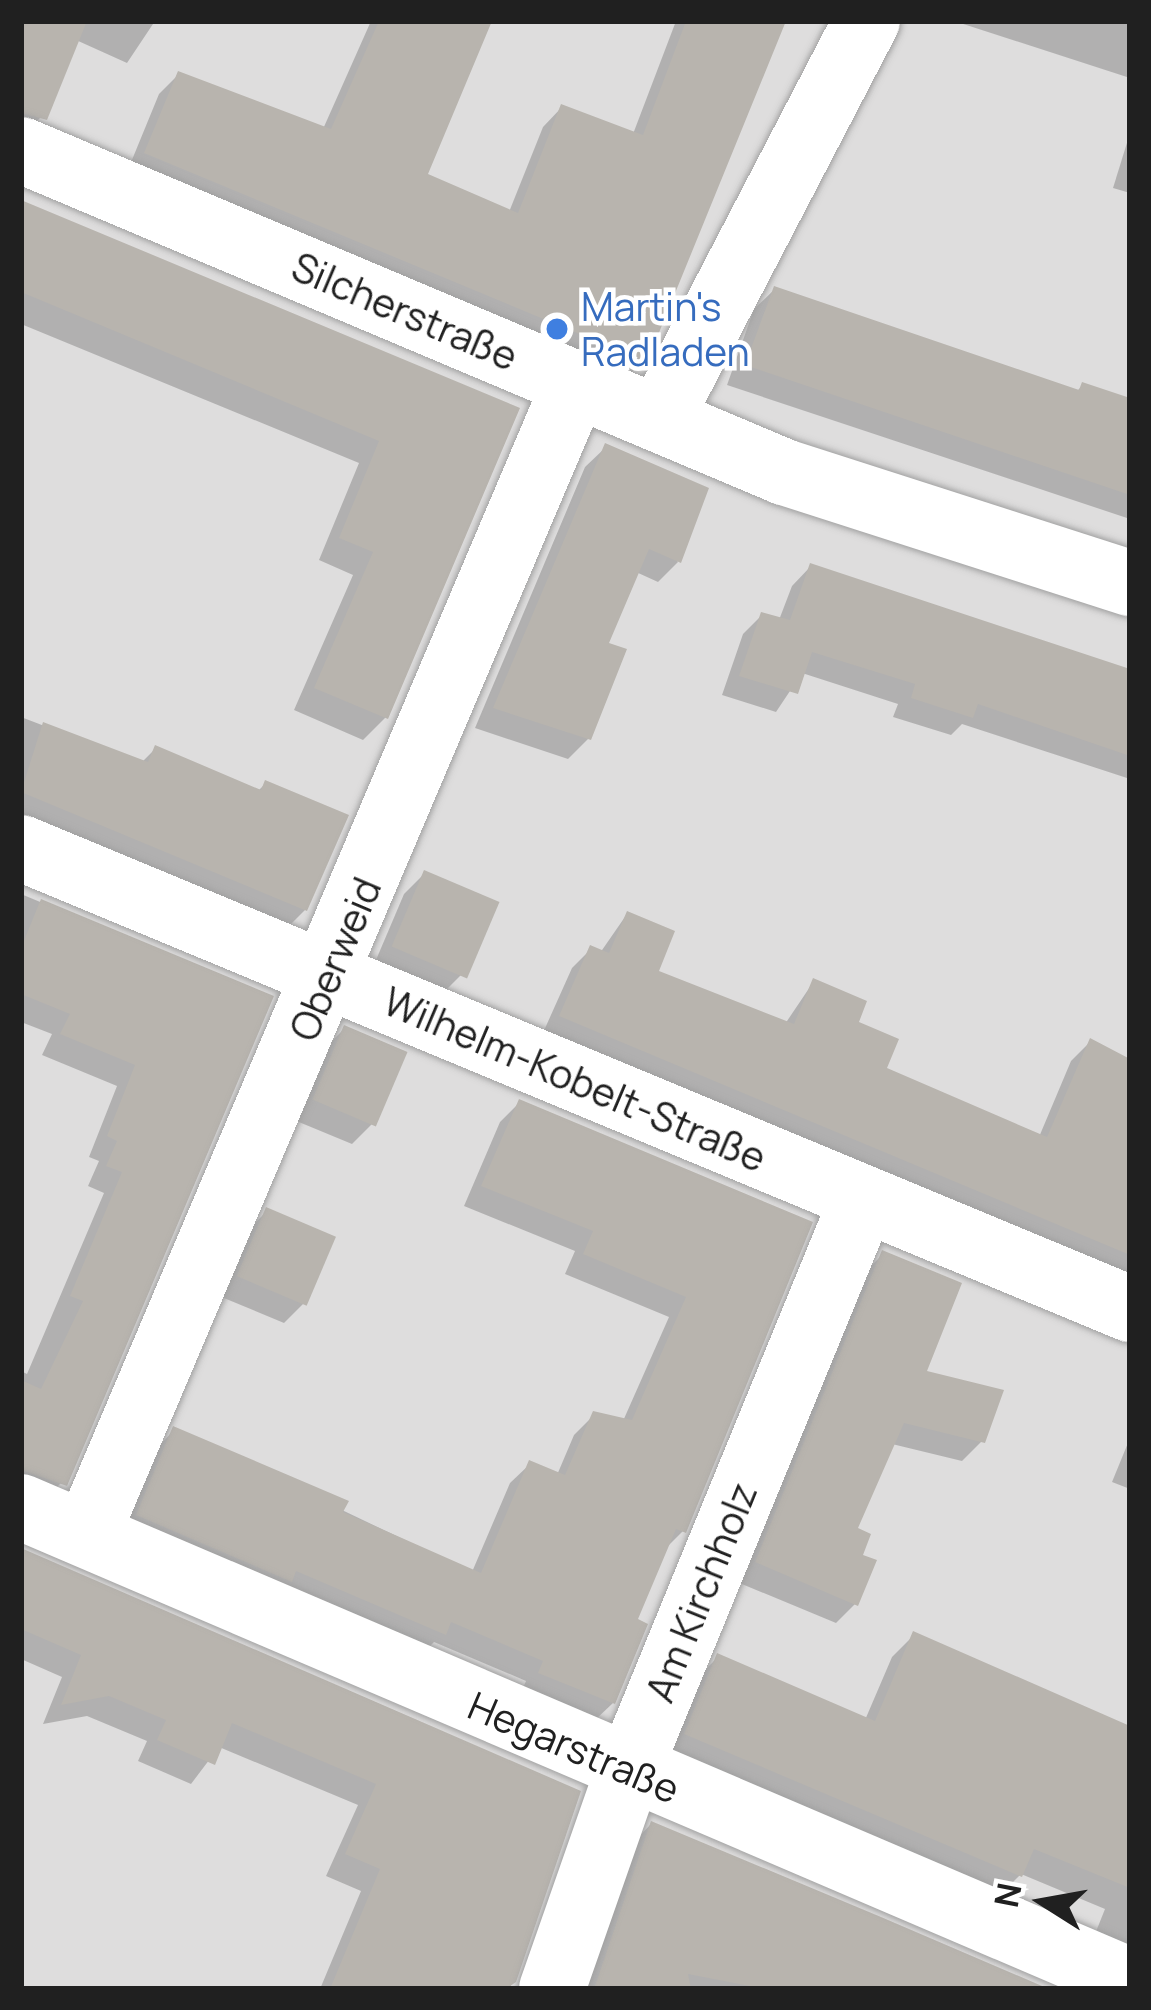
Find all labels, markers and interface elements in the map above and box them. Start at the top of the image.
street label: Silcherstraße [285,243,525,379]
place label: Martin's Radladen [581,284,750,375]
marker: Martin's Radladen [544,316,570,342]
street label: Oberweid [280,871,390,1047]
street label: Wilhelm-Kobelt-Straße [377,977,773,1181]
street label: Am Kirchholz [636,1476,766,1708]
street label: Hegarstraße [461,1682,687,1812]
north arrow [983,1842,1103,1962]
text: N [983,1879,1032,1911]

